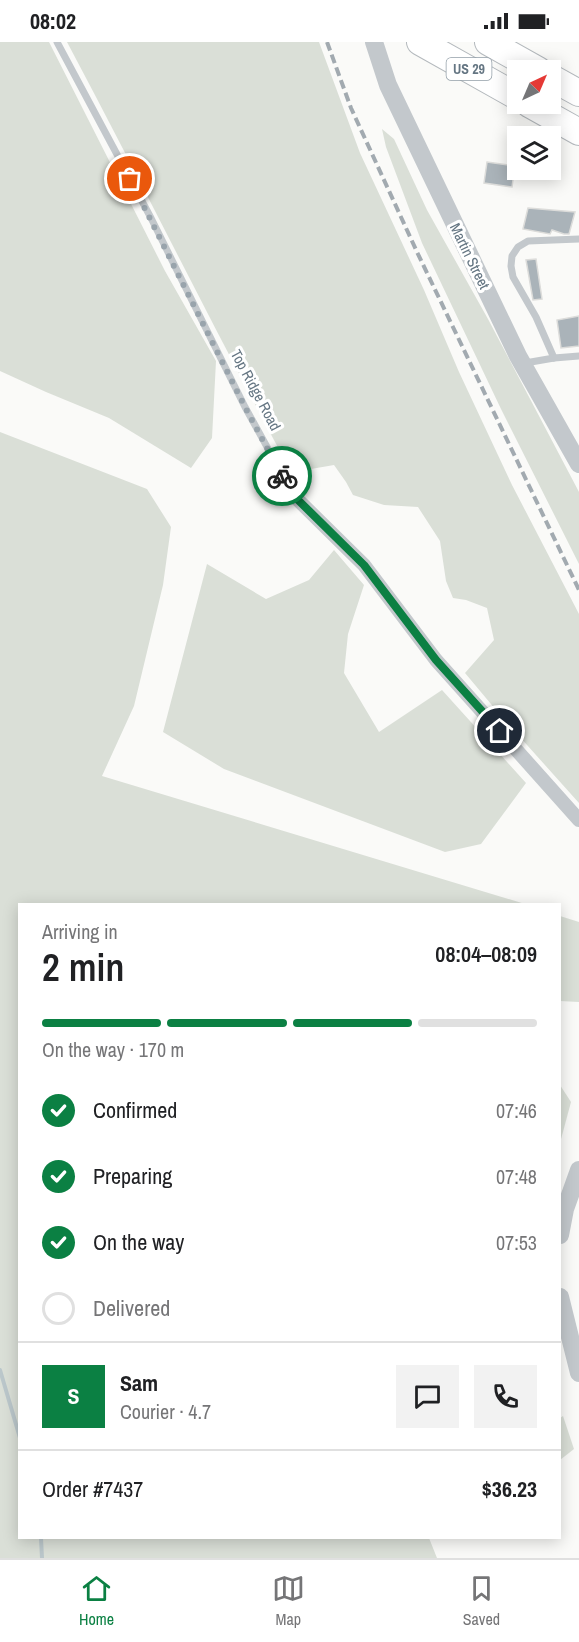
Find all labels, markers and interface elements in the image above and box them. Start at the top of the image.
text: 08:02 [30,6,76,36]
road number: US 29 [446,58,492,80]
north arrow [507,60,561,114]
map controls [507,60,561,180]
button: layers [507,126,561,180]
pin [104,153,155,204]
icon: bag [113,162,146,195]
street label: Martin Street [445,219,495,293]
street label: Top Ridge Road [226,346,286,434]
courier [252,446,312,506]
icon: bike [266,460,299,493]
pin [474,705,525,756]
icon: home [483,714,516,747]
text: Arriving in [42,918,118,945]
text: 08:04–08:09 [435,939,537,969]
text: 2 min [42,941,124,993]
text: On the way · 170 m [42,1036,184,1063]
icon: check [42,1094,75,1127]
text: Confirmed [93,1095,177,1125]
text: 07:46 [496,1097,537,1124]
icon: check [42,1160,75,1193]
text: Preparing [93,1161,172,1191]
text: 07:48 [496,1163,537,1190]
icon: check [42,1226,75,1259]
text: On the way [93,1227,184,1257]
text: 07:53 [496,1229,537,1256]
text: Delivered [93,1293,170,1323]
button: chat [396,1365,459,1428]
button: phone [474,1365,537,1428]
text: Sam [120,1368,158,1398]
text: S [67,1381,80,1411]
text: Courier · 4.7 [120,1398,211,1425]
text: Order #7437 [42,1474,143,1504]
text: $36.23 [482,1474,537,1504]
tab: Home [79,1572,114,1630]
tab: Map [272,1572,305,1630]
tab: Saved [463,1572,500,1630]

